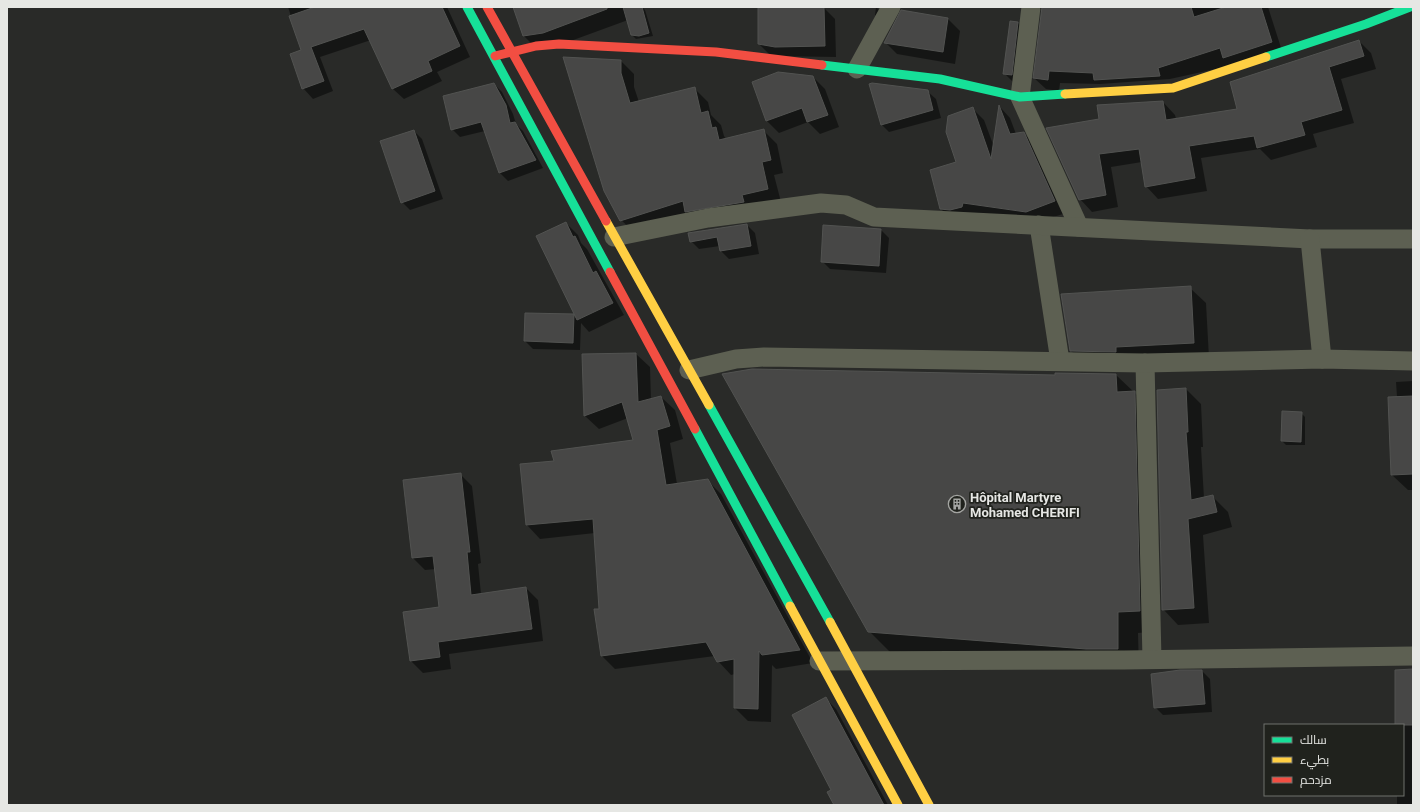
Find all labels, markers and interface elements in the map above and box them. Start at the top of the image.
place label: Hôpital Martyre Mohamed CHERIFI [970,490,1080,520]
building icon: Hôpital Martyre Mohamed CHERIFI [947,494,967,514]
legend [1264,724,1404,796]
text: سالك [1300,733,1327,747]
text: بطيء [1300,753,1329,770]
text: مزدحم [1300,773,1332,788]

